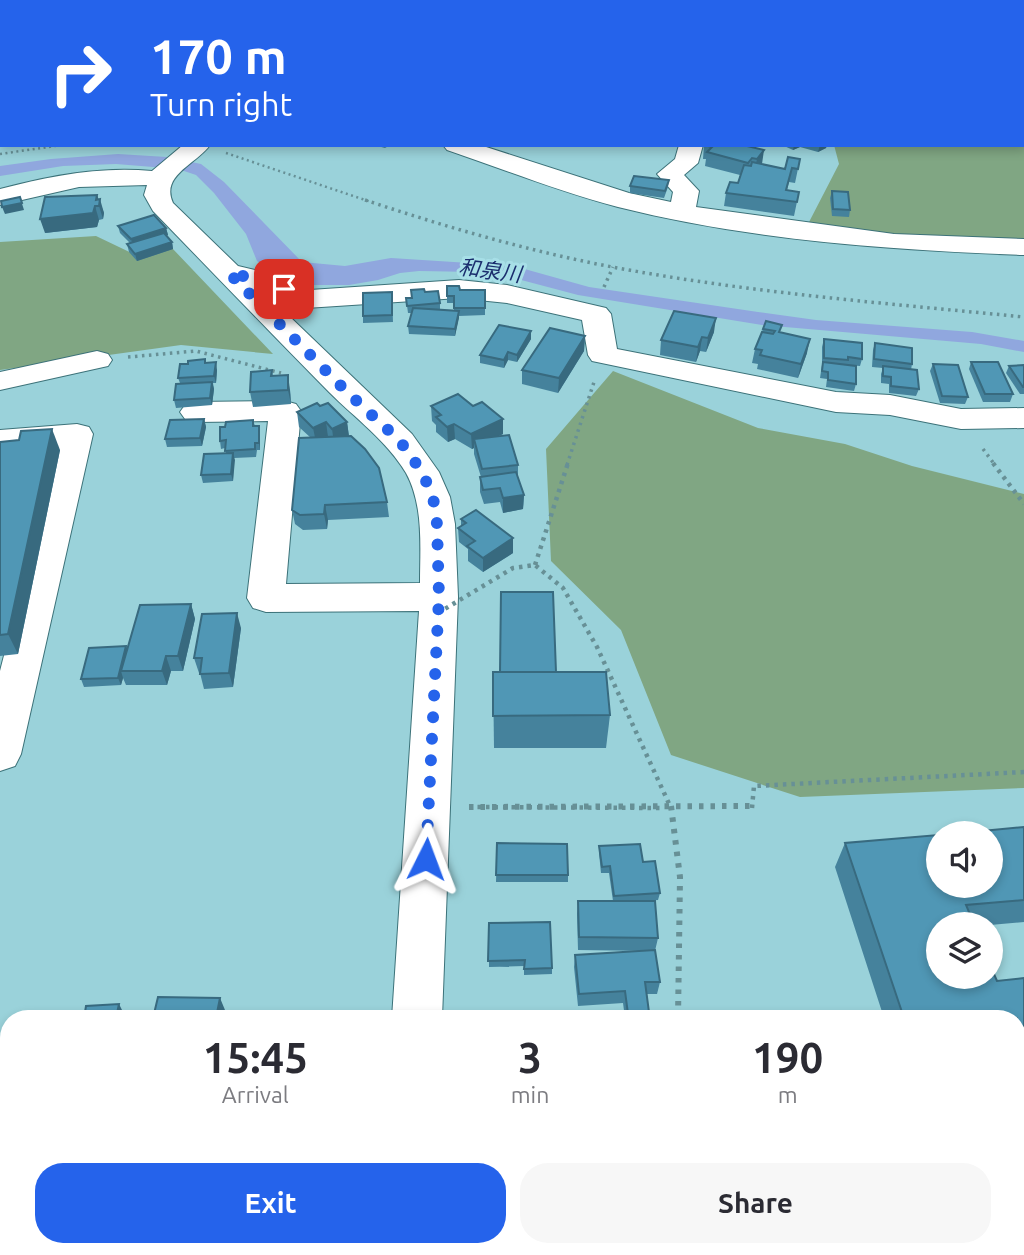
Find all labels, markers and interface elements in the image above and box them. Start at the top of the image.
icon: right [35,28,126,119]
text: 170 m [150,28,287,83]
text: Turn right [150,86,292,122]
water label: 和泉川 [457,254,525,286]
pin [254,259,314,319]
icon: arrive [265,270,303,308]
map controls [926,821,1003,989]
button: sound [926,821,1003,898]
position arrow [389,822,463,896]
button: layers [926,912,1003,989]
text: 15:45 [203,1034,308,1081]
text: 3 [518,1034,542,1081]
text: 190 [752,1034,823,1081]
text: Arrival [222,1082,289,1107]
text: min [511,1082,549,1107]
text: m [778,1082,798,1107]
button: Exit [35,1163,506,1243]
button: Share [520,1163,991,1243]

